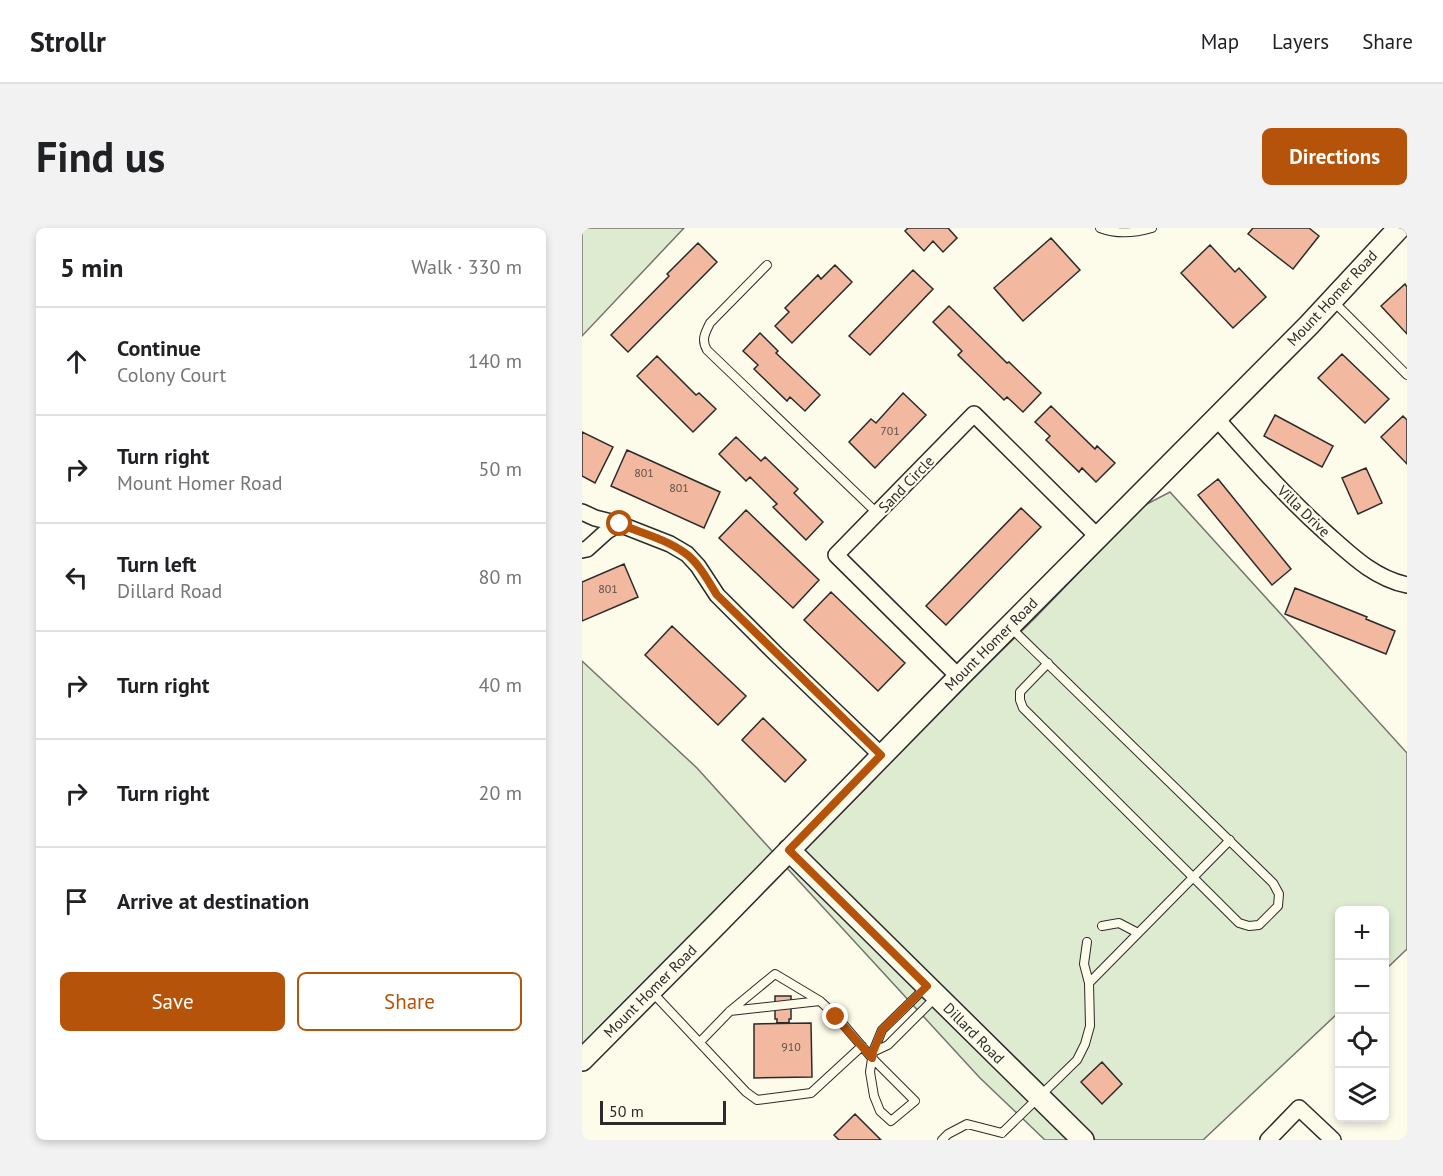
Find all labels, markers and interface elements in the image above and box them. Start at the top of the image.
text: Strollr [30,23,106,60]
text: Map [1201,28,1239,55]
text: Layers [1272,28,1329,55]
text: Share [1362,28,1413,55]
button: Directions [1262,128,1407,185]
text: Find us [36,129,165,184]
street label: Mount Homer Road [1283,246,1381,350]
text: 5 min [60,251,123,284]
text: Walk · 330 m [411,254,522,280]
text: Continue [117,334,201,362]
icon: ahead [60,345,93,378]
text: 140 m [468,348,522,374]
text: Colony Court [117,362,226,388]
house number: 701 [880,423,900,438]
text: Turn right [117,442,209,470]
street label: Sand Circle [874,451,938,517]
icon: right [60,453,93,486]
text: 50 m [479,456,522,482]
house number: 801 [634,465,654,480]
text: Mount Homer Road [117,470,282,496]
house number: 801 [669,480,689,495]
street label: Villa Drive [1273,480,1334,541]
route start [606,510,632,536]
text: Turn left [117,550,197,578]
icon: left [60,561,93,594]
text: 80 m [479,564,522,590]
text: Dillard Road [117,578,222,604]
house number: 801 [598,581,618,596]
street label: Mount Homer Road [940,593,1042,695]
icon: right [60,669,93,702]
text: Turn right [117,671,209,699]
text: 40 m [479,672,522,698]
icon: right [60,777,93,810]
text: Turn right [117,779,209,807]
text: 20 m [479,780,522,806]
icon: arrive [60,885,93,918]
text: Arrive at destination [117,887,309,915]
map controls [1335,906,1389,1122]
button: + [1335,906,1389,960]
street label: Mount Homer Road [599,940,701,1042]
button: − [1335,960,1389,1014]
button: Save [60,972,285,1031]
button: Share [297,972,522,1031]
street label: Dillard Road [939,998,1009,1068]
route end [822,1003,848,1029]
button: locate [1335,1014,1389,1068]
house number: 910 [781,1039,801,1054]
button: layers [1335,1068,1389,1122]
scale bar [600,1098,726,1126]
text: 50 m [609,1101,644,1121]

